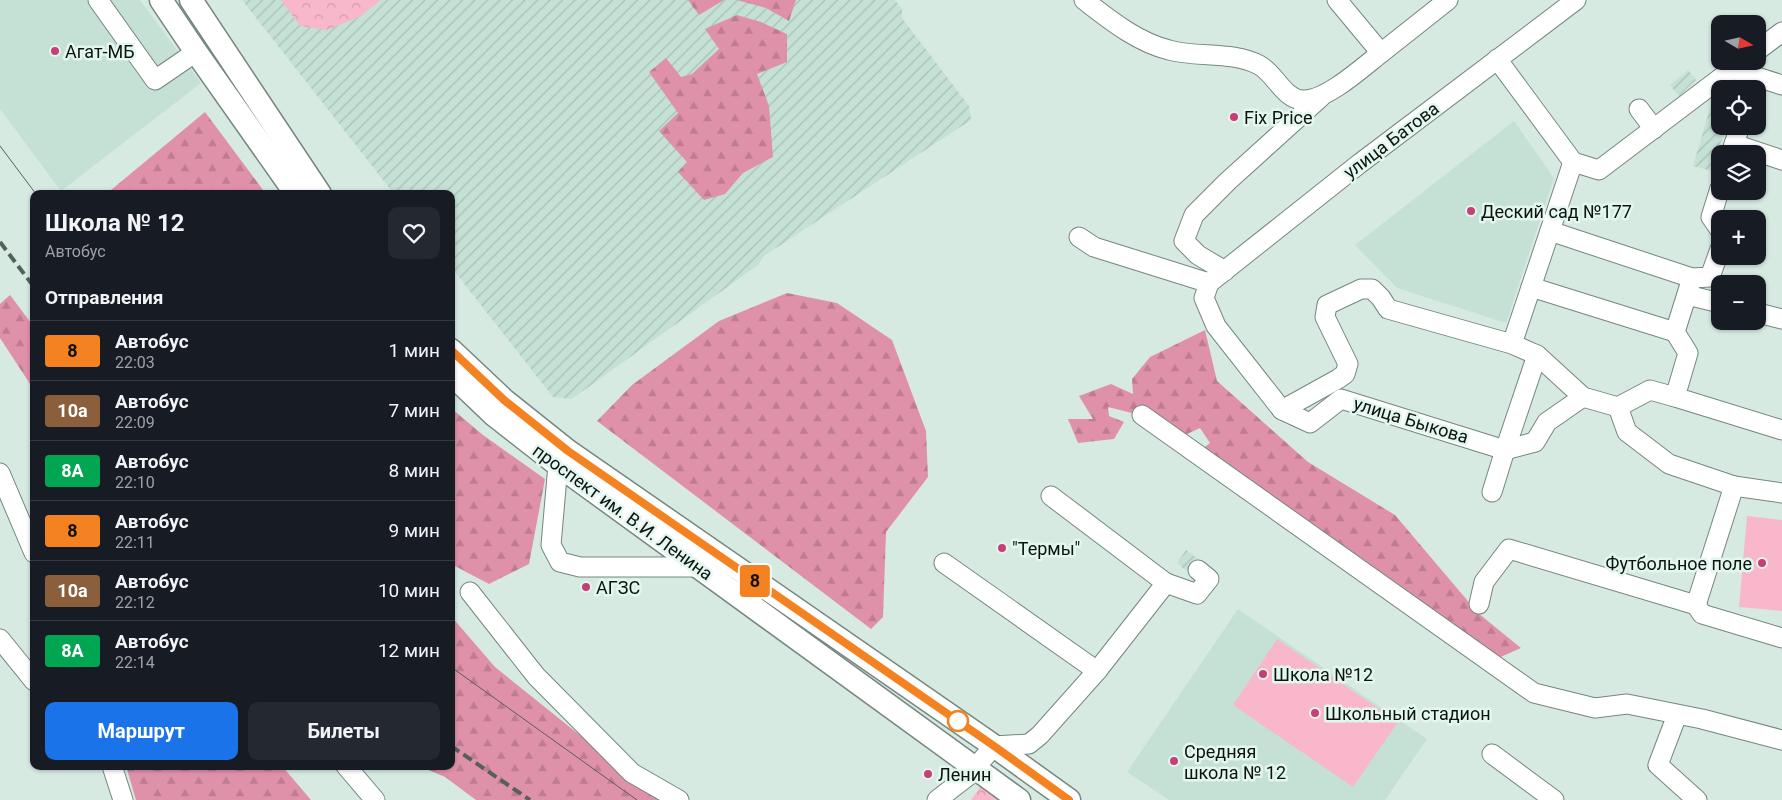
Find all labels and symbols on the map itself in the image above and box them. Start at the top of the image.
north arrow [1711,15,1766,70]
place label: Агат-МБ [65,41,135,62]
marker: Агат-МБ [49,45,61,57]
street label: улица Батова [1339,97,1443,183]
place label: Fix Price [1244,107,1313,128]
marker: Fix Price [1228,111,1240,123]
place label: Деский сад №177 [1481,201,1632,222]
marker: Деский сад №177 [1465,205,1477,217]
street label: улица Быкова [1351,393,1471,447]
street label: проспект им. В.И. Ленина [529,440,717,584]
place label: "Термы" [1012,538,1080,559]
marker: "Термы" [996,542,1008,554]
place label: Футбольное поле [1606,553,1752,574]
marker: Футбольное поле [1756,557,1768,569]
line badge: 8 [739,565,771,597]
place label: АГЗС [596,577,640,598]
marker: АГЗС [580,581,592,593]
place label: Школа №12 [1273,664,1373,685]
marker: Школа №12 [1257,668,1269,680]
place label: Школьный стадион [1325,703,1491,724]
marker: Школьный стадион [1309,707,1321,719]
unlabelled marker [947,710,969,732]
place label: Средняя школа № 12 [1184,741,1286,783]
marker: Средняя школа № 12 [1168,755,1180,767]
place label: Ленин [938,764,991,785]
marker: Ленин [922,768,934,780]

